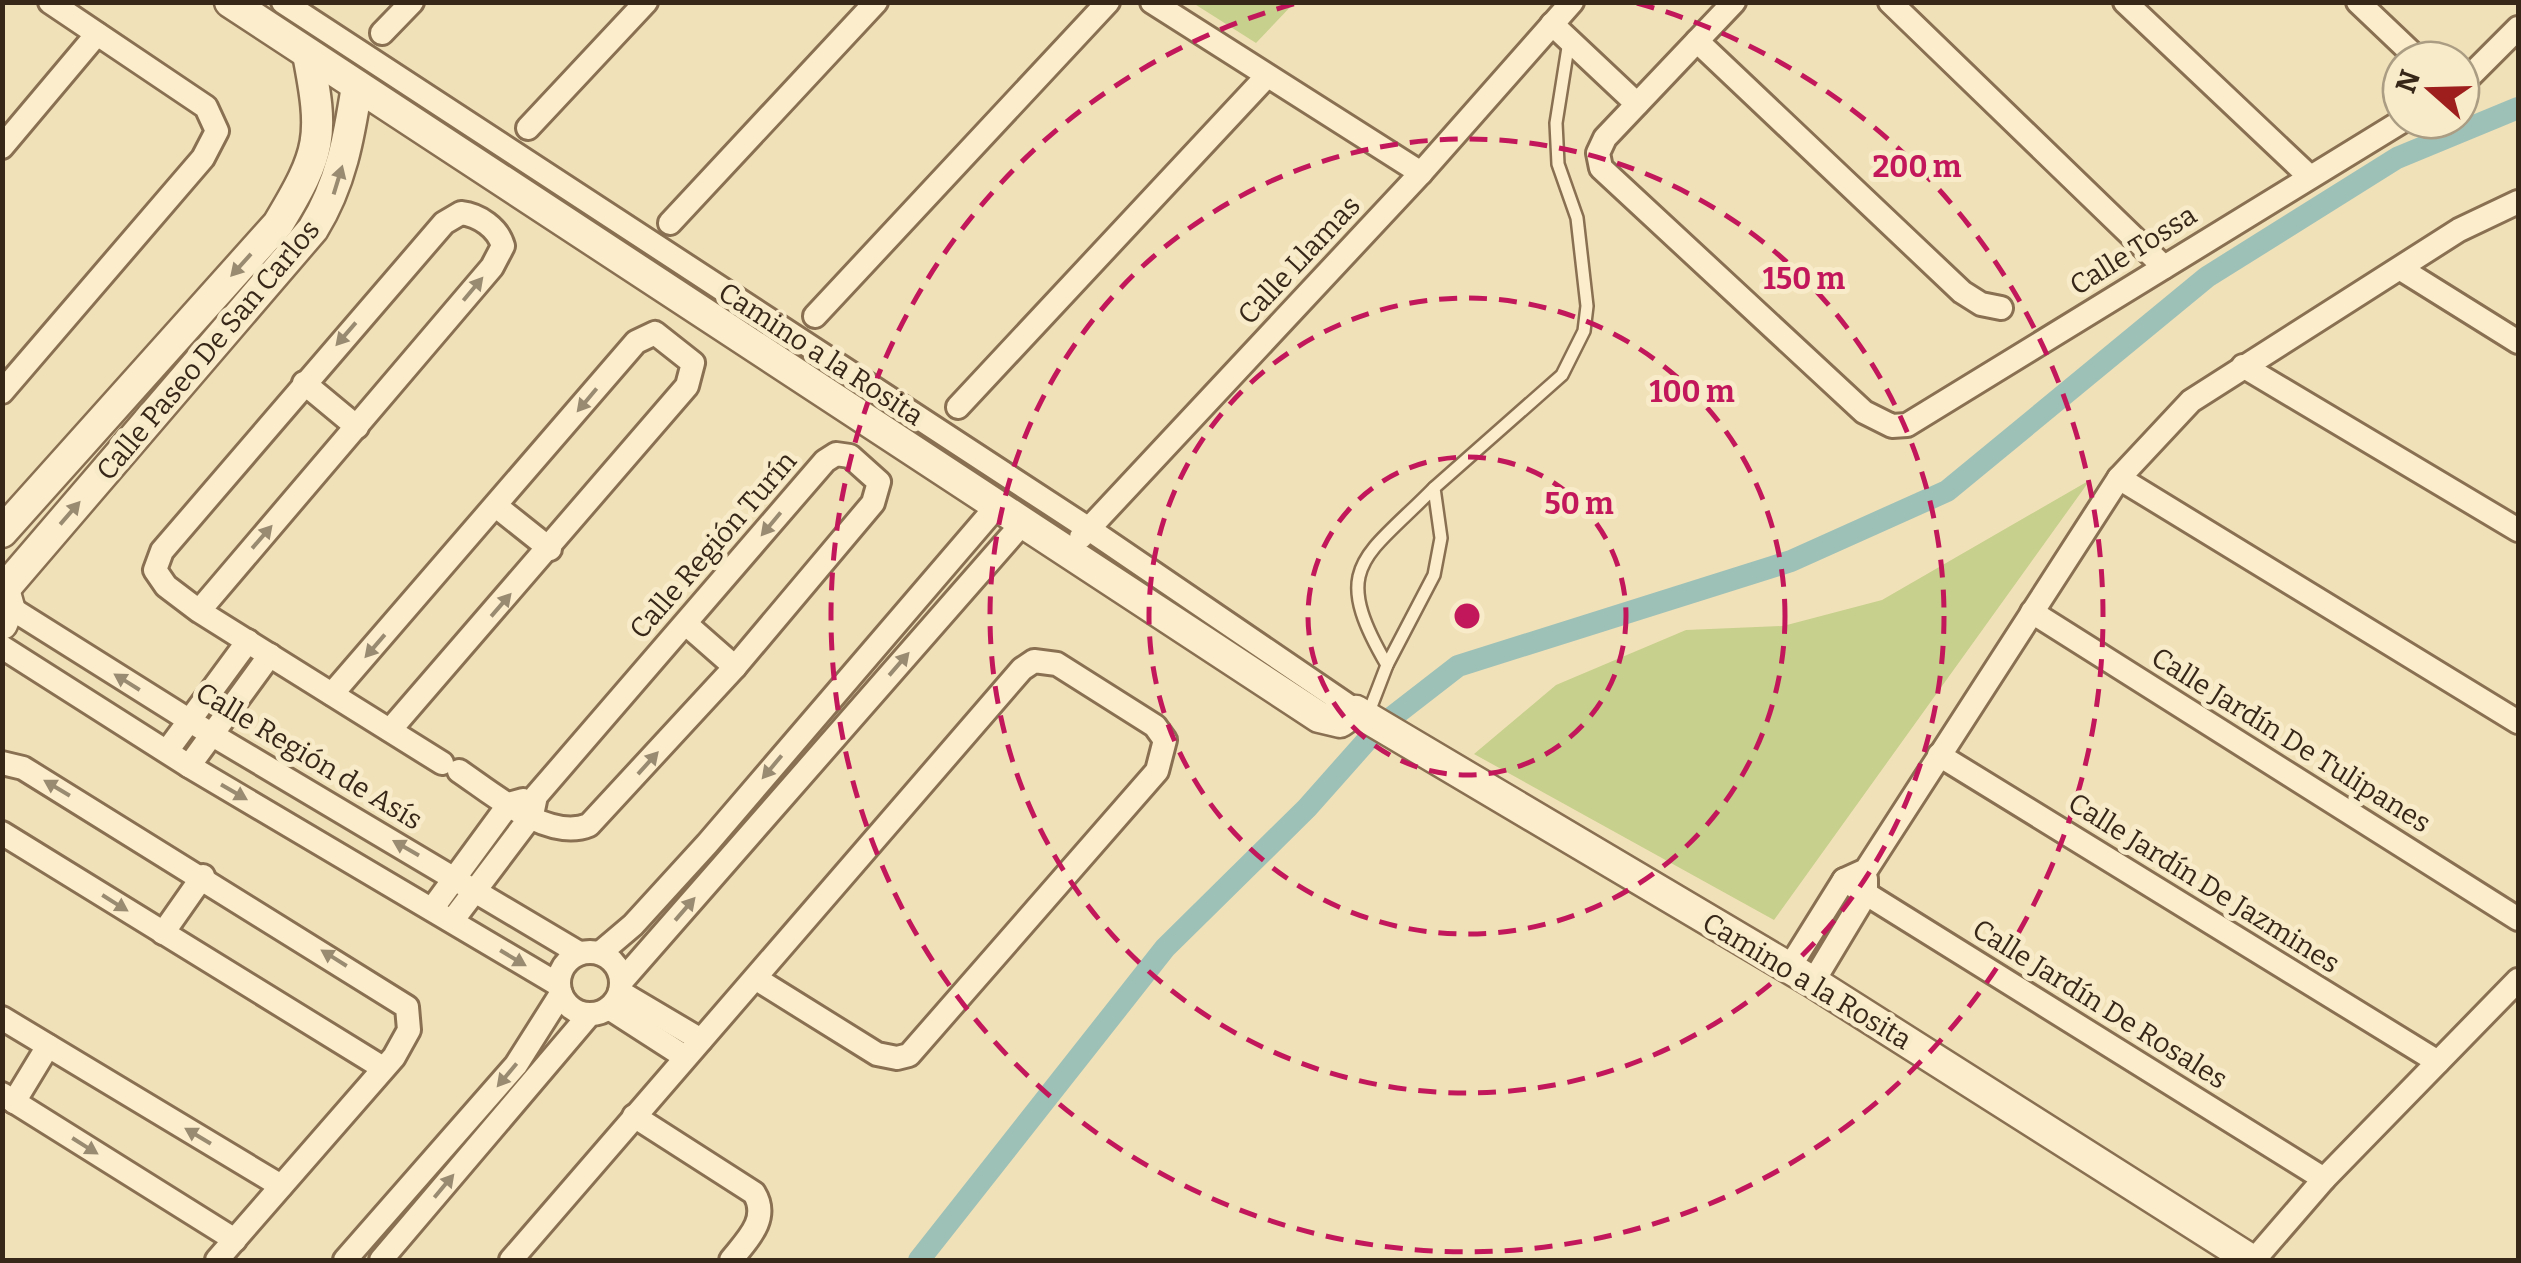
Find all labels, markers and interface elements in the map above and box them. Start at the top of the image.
north arrow [2381,40,2481,140]
text: N [2389,66,2427,97]
text: 200 m [1872,149,1962,185]
one-way arrow [331,164,346,194]
street label: Calle Llamas [1231,189,1367,331]
street label: Calle Tossa [2064,198,2202,302]
street label: Calle Paseo De San Carlos [90,213,326,487]
one-way arrow [230,253,252,278]
text: 150 m [1763,261,1846,297]
street label: Camino a la Rosita [712,275,930,433]
one-way arrow [462,277,483,302]
one-way arrow [336,321,358,346]
text: 100 m [1649,374,1735,410]
one-way arrow [577,387,598,412]
street label: Calle Región Turín [623,444,803,645]
text: 50 m [1544,486,1614,522]
one-way arrow [58,501,80,526]
one-way arrow [760,512,782,537]
one-way arrow [251,524,273,549]
one-way arrow [489,593,511,618]
centre of rings [1449,598,1485,634]
one-way arrow [364,633,386,658]
street label: Calle Jardín De Tulipanes [2145,641,2437,839]
one-way arrow [888,652,910,677]
one-way arrow [113,673,141,691]
street label: Calle Región de Asís [190,675,428,837]
one-way arrow [636,751,659,775]
one-way arrow [762,754,783,779]
one-way arrow [43,780,71,797]
one-way arrow [219,783,248,800]
street label: Calle Jardín De Jazmines [2062,786,2346,980]
one-way arrow [392,840,420,857]
one-way arrow [101,894,129,911]
one-way arrow [674,897,696,922]
street label: Camino a la Rosita [1697,906,1917,1056]
street label: Calle Jardín De Rosales [1967,912,2233,1096]
one-way arrow [321,949,348,967]
one-way arrow [499,949,527,966]
one-way arrow [496,1062,518,1087]
one-way arrow [184,1128,212,1145]
one-way arrow [71,1137,99,1154]
one-way arrow [433,1174,455,1199]

